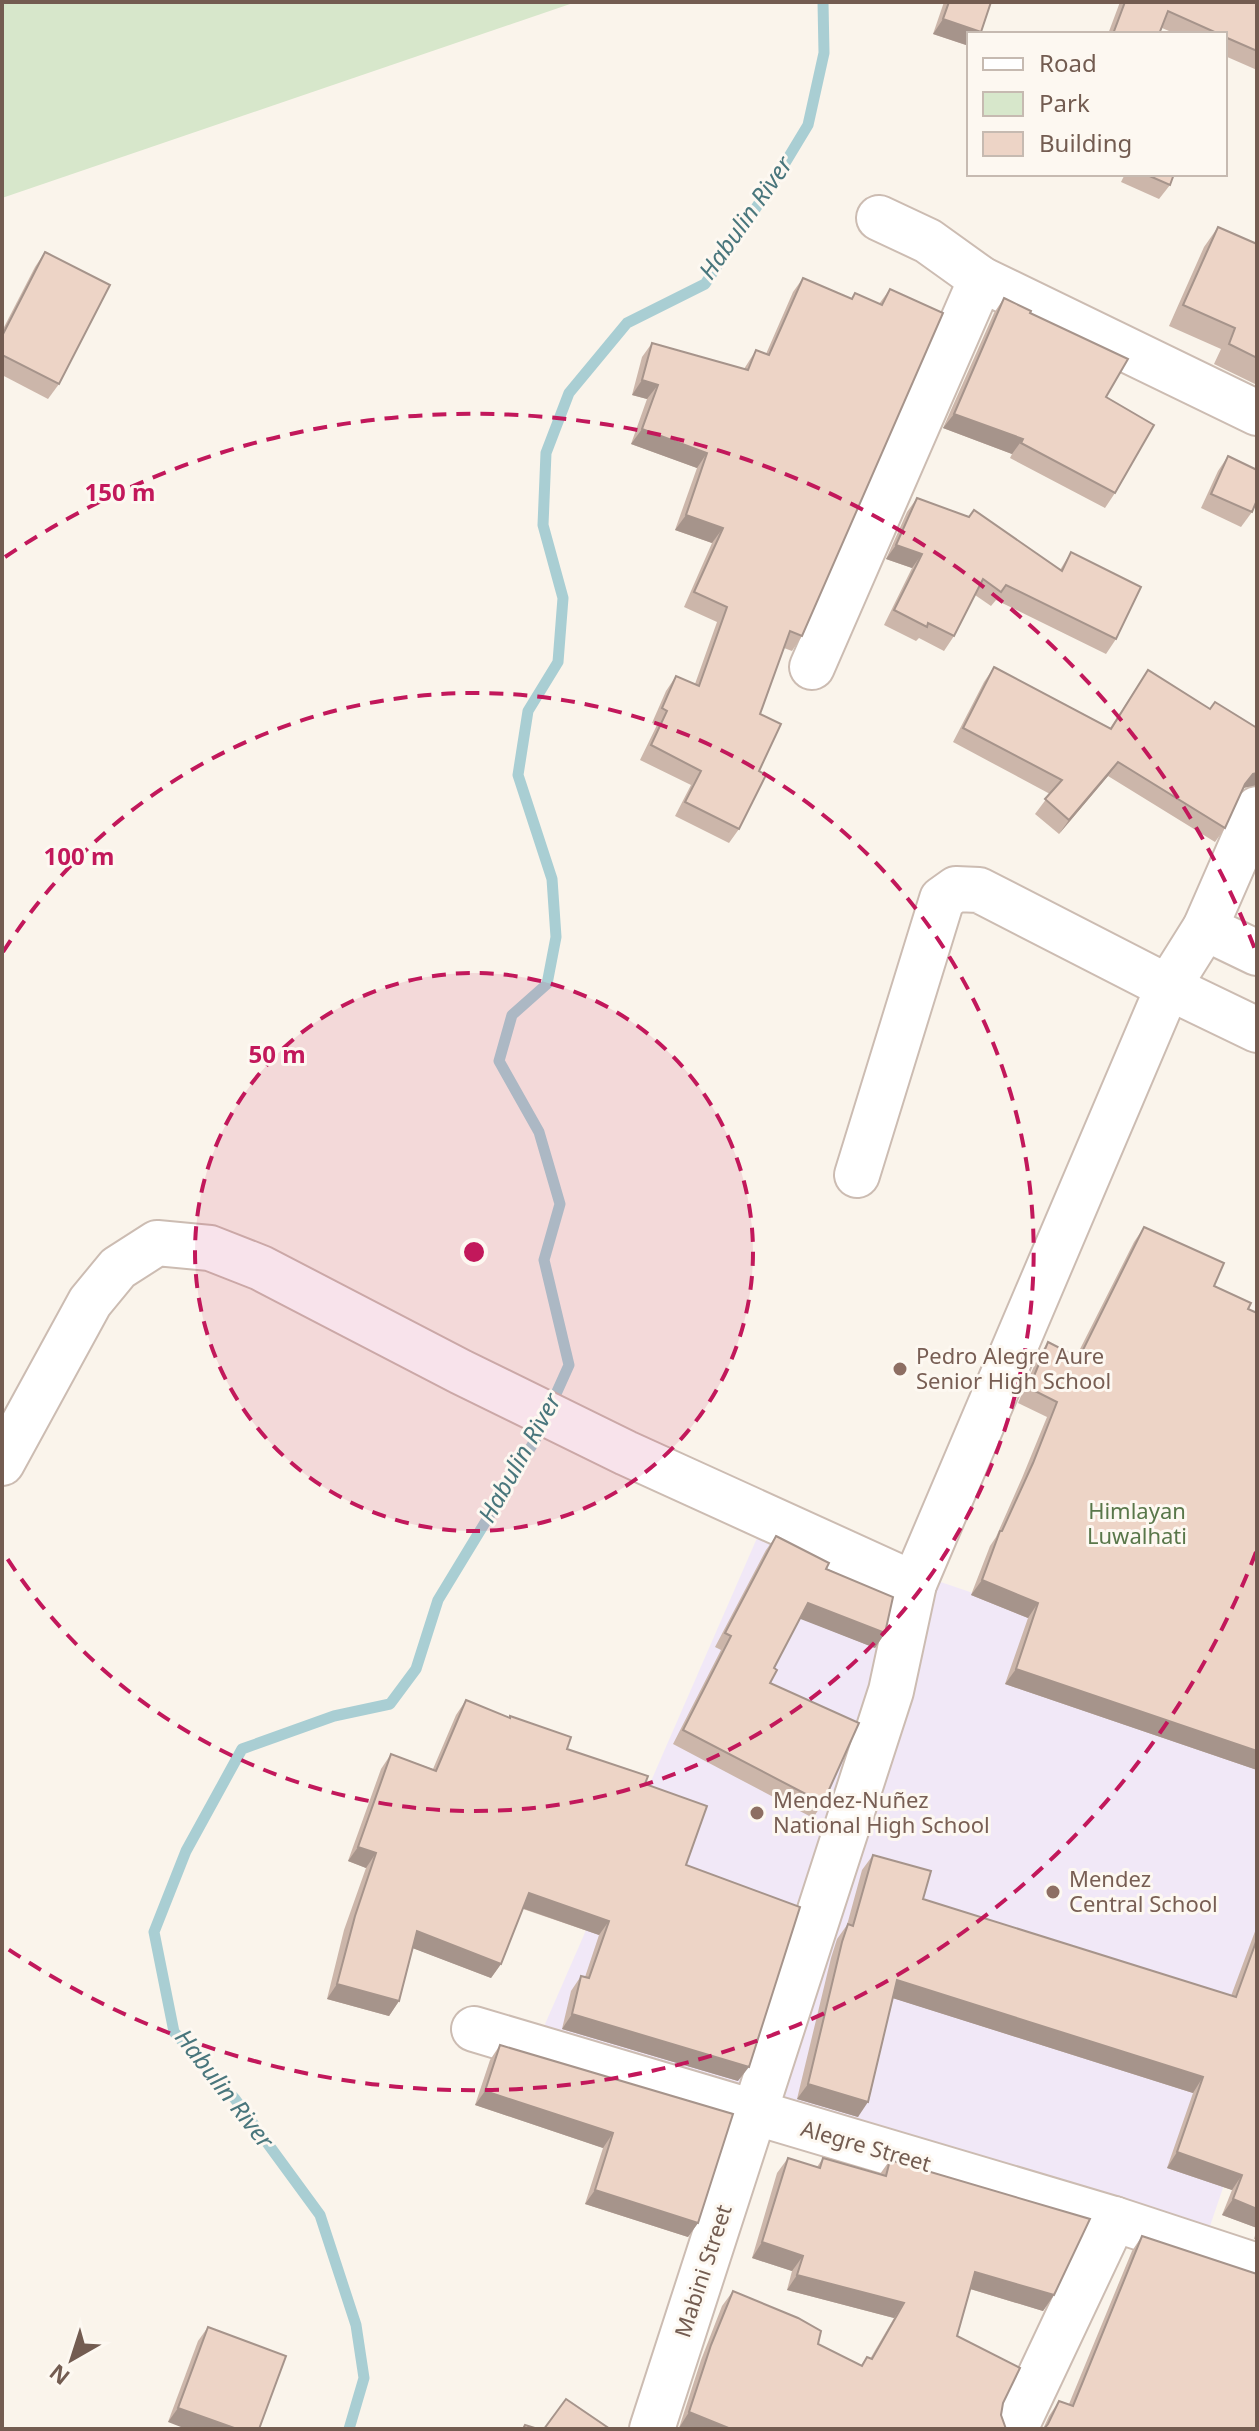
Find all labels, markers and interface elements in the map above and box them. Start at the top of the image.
legend [967,32,1227,176]
text: Road [1039,46,1097,79]
text: Park [1039,86,1090,119]
text: Building [1039,126,1132,159]
water label: Habulin River [690,148,800,285]
text: 150 m [85,475,155,508]
text: 100 m [44,839,114,872]
text: 50 m [248,1037,306,1070]
centre of rings [460,1238,488,1266]
place label: Pedro Alegre Aure Senior High School [916,1340,1111,1395]
marker: Pedro Alegre Aure Senior High School [891,1360,909,1378]
water label: Habulin River [470,1386,568,1528]
park label: Himlayan Luwalhati [1087,1495,1187,1550]
place label: Mendez-Nuñez National High School [773,1784,990,1839]
marker: Mendez-Nuñez National High School [748,1804,766,1822]
place label: Mendez Central School [1069,1863,1218,1918]
marker: Mendez Central School [1044,1883,1062,1901]
water label: Habulin River [168,2022,283,2156]
street label: Alegre Street [798,2112,935,2178]
street label: Mabini Street [666,2200,738,2341]
north arrow [32,2319,112,2399]
text: N [42,2358,75,2393]

